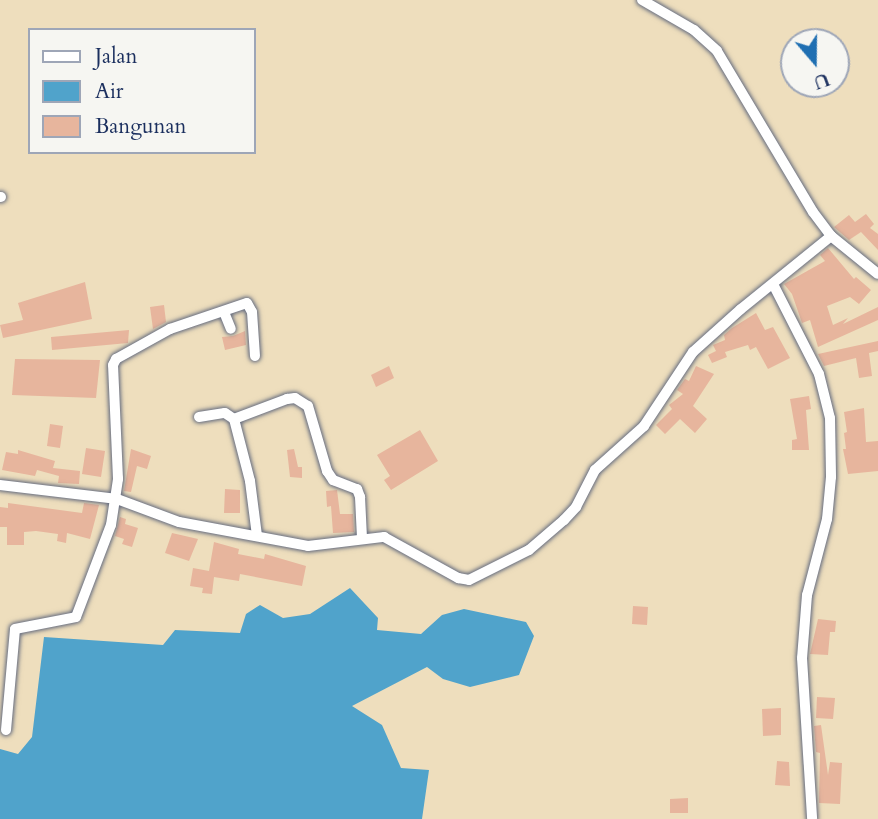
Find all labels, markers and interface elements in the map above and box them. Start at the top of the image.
legend [28,28,256,154]
north arrow [780,28,850,98]
text: Jalan [95,42,138,71]
text: U [810,66,833,96]
text: Air [95,77,124,106]
text: Bangunan [95,112,187,141]

